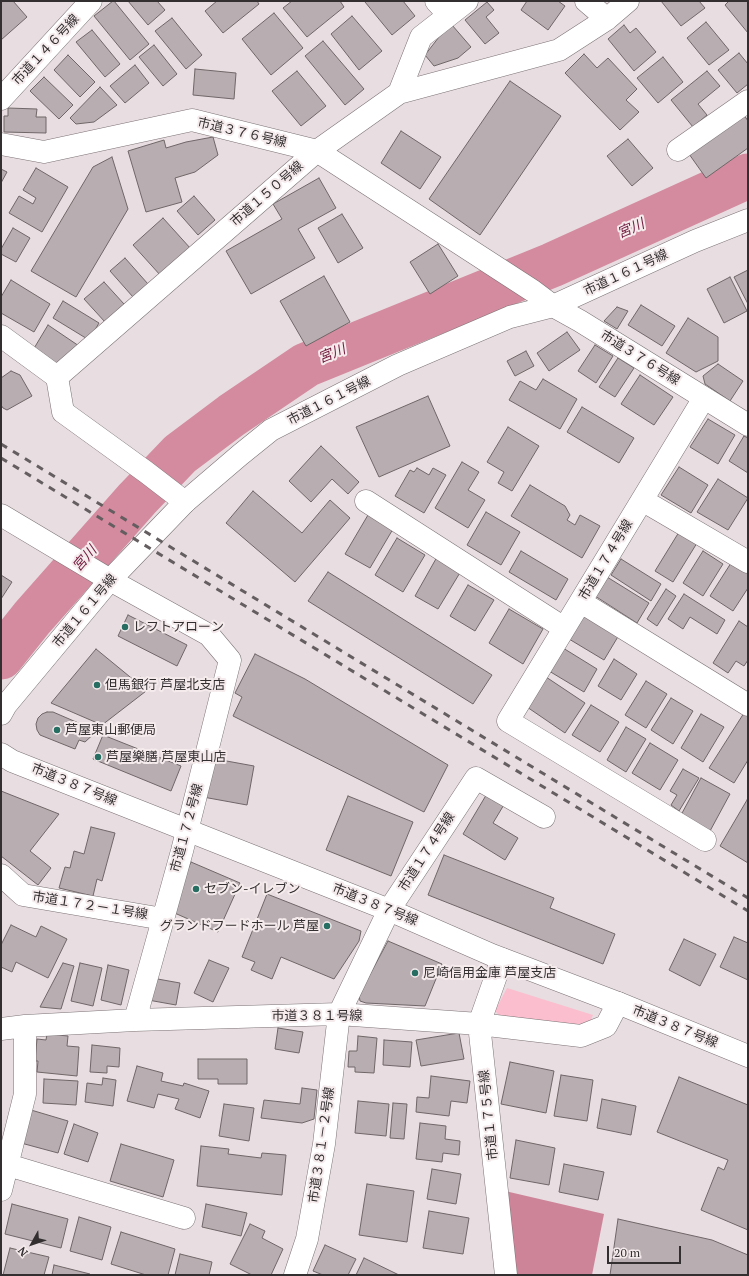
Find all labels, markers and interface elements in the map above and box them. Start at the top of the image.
street label: 市道１４６号線 [9,11,83,89]
street label: 市道３７６号線 [196,115,288,151]
street label: 市道１５０号線 [228,158,306,230]
water label: 宮川 [615,216,647,242]
street label: 市道１６１号線 [581,247,671,299]
street label: 市道３７６号線 [597,327,683,389]
water label: 宮川 [316,341,348,367]
street label: 市道１６１号線 [285,373,373,429]
street label: 市道１７４号線 [576,517,636,603]
water label: 宮川 [69,543,101,575]
street label: 市道１６１号線 [50,571,120,651]
place label: レフトアローン [133,619,224,635]
marker: レフトアローン [120,622,130,632]
place label: 但馬銀行 芦屋北支店 [105,677,225,693]
marker: 但馬銀行 芦屋北支店 [92,680,102,690]
place label: 芦屋東山郵便局 [65,722,156,738]
marker: 芦屋東山郵便局 [52,725,62,735]
place label: 芦屋樂膳 芦屋東山店 [106,749,226,765]
marker: 芦屋樂膳 芦屋東山店 [93,752,103,762]
street label: 市道３８７号線 [29,761,119,809]
street label: 市道１７２号線 [168,782,206,874]
street label: 市道１７４号線 [396,810,458,894]
place label: セブン-イレブン [204,881,301,897]
street label: 市道３８７号線 [330,881,420,929]
marker: セブン-イレブン [191,884,201,894]
street label: 市道１７２－１号線 [31,889,149,923]
place label: グランドフードホール 芦屋 [160,918,319,934]
marker: グランドフードホール 芦屋 [322,921,332,931]
place label: 尼崎信用金庫 芦屋支店 [423,965,556,981]
marker: 尼崎信用金庫 芦屋支店 [410,968,420,978]
street label: 市道３８７号線 [630,1003,720,1051]
street label: 市道３８１号線 [272,1008,362,1024]
street label: 市道１７５号線 [476,1069,502,1161]
street label: 市道３８１－２号線 [306,1086,338,1204]
north arrow [12,1224,52,1264]
scale bar [609,1238,683,1264]
text: N [15,1244,31,1259]
text: 20 m [614,1245,640,1260]

